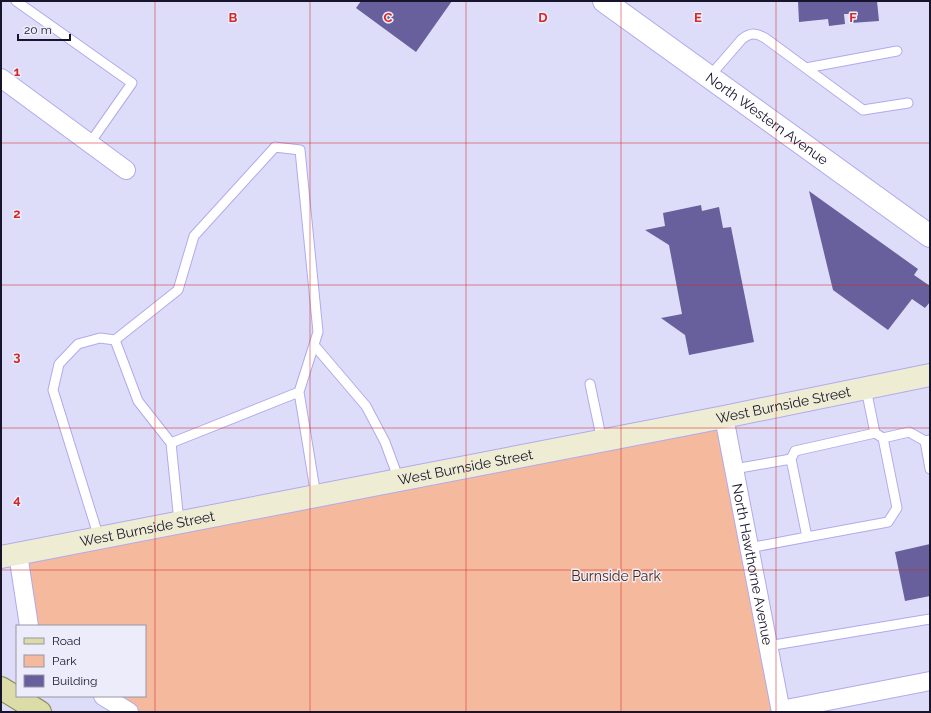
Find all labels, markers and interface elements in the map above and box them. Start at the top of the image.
text: B [229,10,238,25]
text: C [384,10,393,25]
text: D [538,10,548,25]
text: E [694,10,702,25]
text: F [849,10,857,25]
scale bar [18,16,70,42]
text: 20 m [24,23,52,37]
text: 1 [14,64,21,79]
street label: North Western Avenue [703,69,831,168]
text: 2 [13,206,21,221]
text: 3 [13,349,21,364]
street label: West Burnside Street [715,383,852,426]
street label: West Burnside Street [397,446,534,488]
street label: North Hawthorne Avenue [729,482,776,646]
text: 4 [13,492,21,507]
street label: West Burnside Street [79,508,216,550]
park label: Burnside Park [571,568,661,584]
legend [16,625,146,697]
text: Road [52,634,81,648]
text: Park [52,654,77,668]
text: Building [52,674,98,688]

